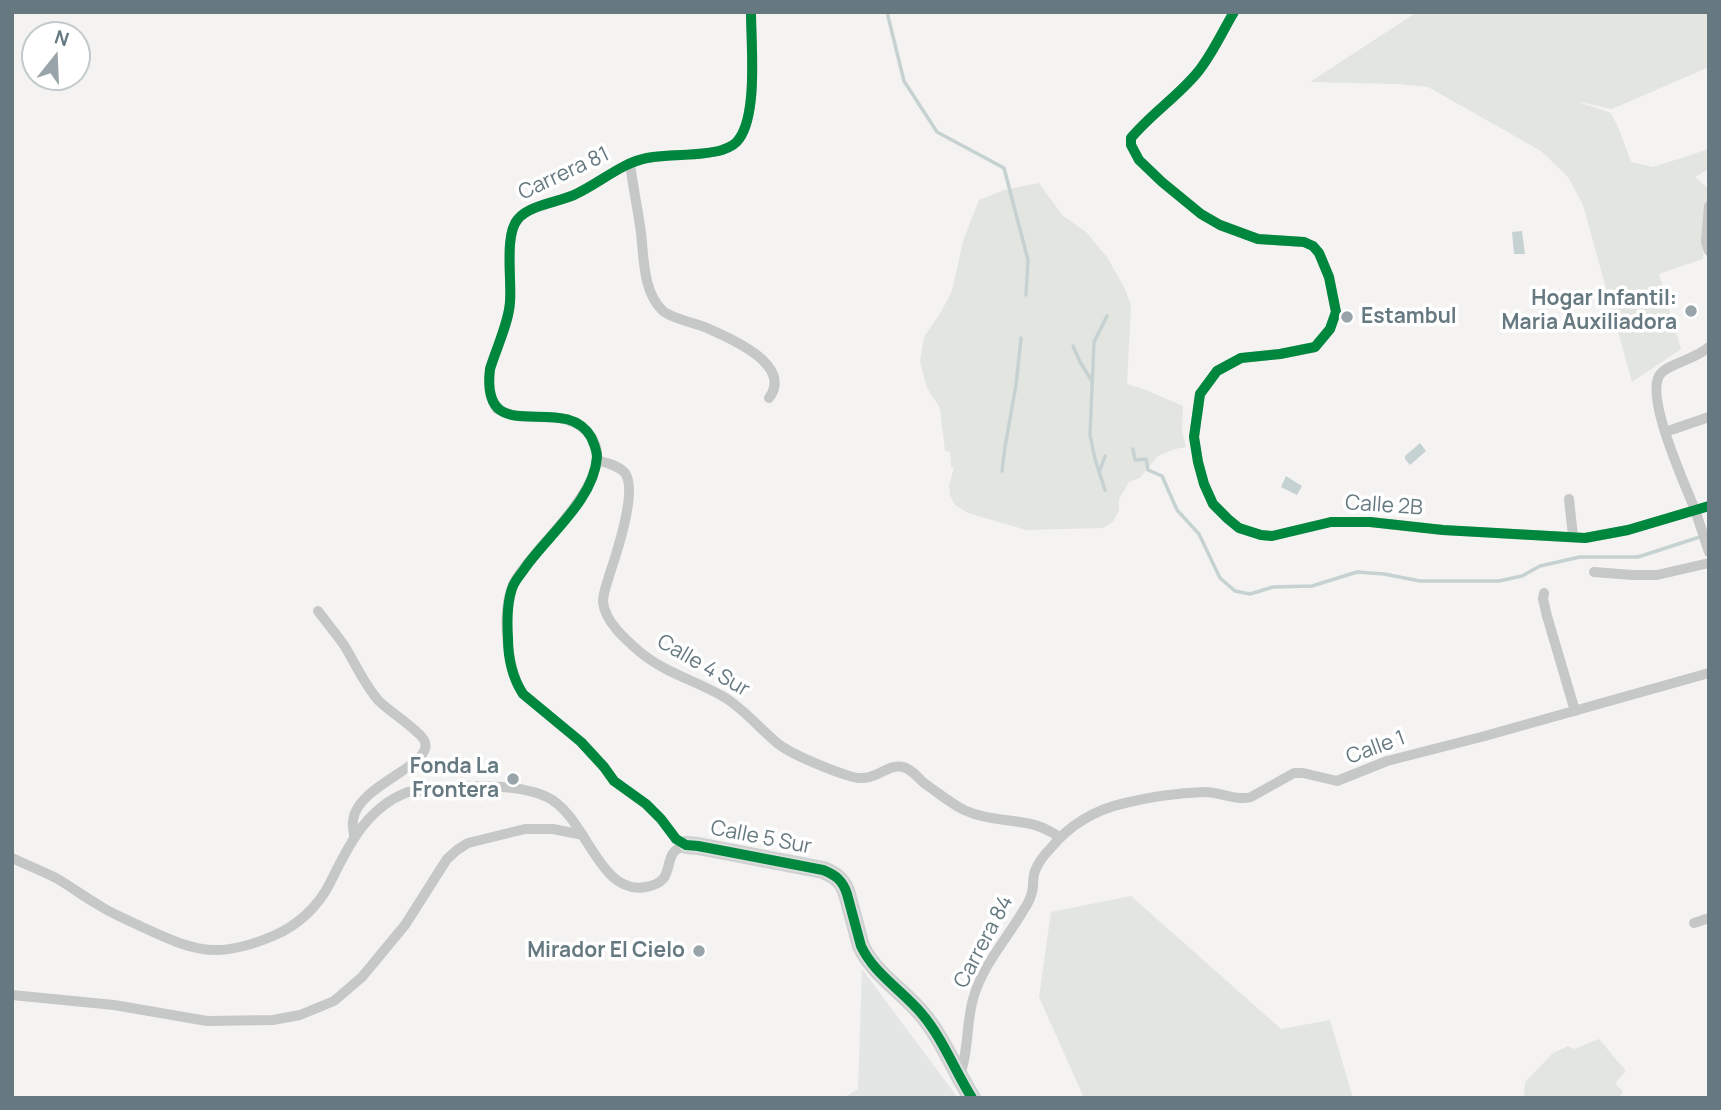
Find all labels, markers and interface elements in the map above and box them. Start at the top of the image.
north arrow [21,21,91,91]
text: N [51,23,72,52]
street label: Carrera 81 [515,142,613,206]
place label: Hogar Infantil: Maria Auxiliadora [1502,286,1677,336]
marker: Hogar Infantil: Maria Auxiliadora [1683,303,1699,319]
place label: Estambul [1361,304,1457,330]
marker: Estambul [1339,309,1355,325]
street label: Calle 2B [1344,491,1424,521]
street label: Calle 4 Sur [652,629,754,703]
street label: Calle 1 [1343,726,1409,770]
place label: Fonda La Frontera [410,754,499,804]
marker: Fonda La Frontera [505,771,521,787]
street label: Calle 5 Sur [708,816,814,860]
street label: Carrera 84 [949,891,1019,993]
place label: Mirador El Cielo [527,938,685,964]
marker: Mirador El Cielo [691,943,707,959]

